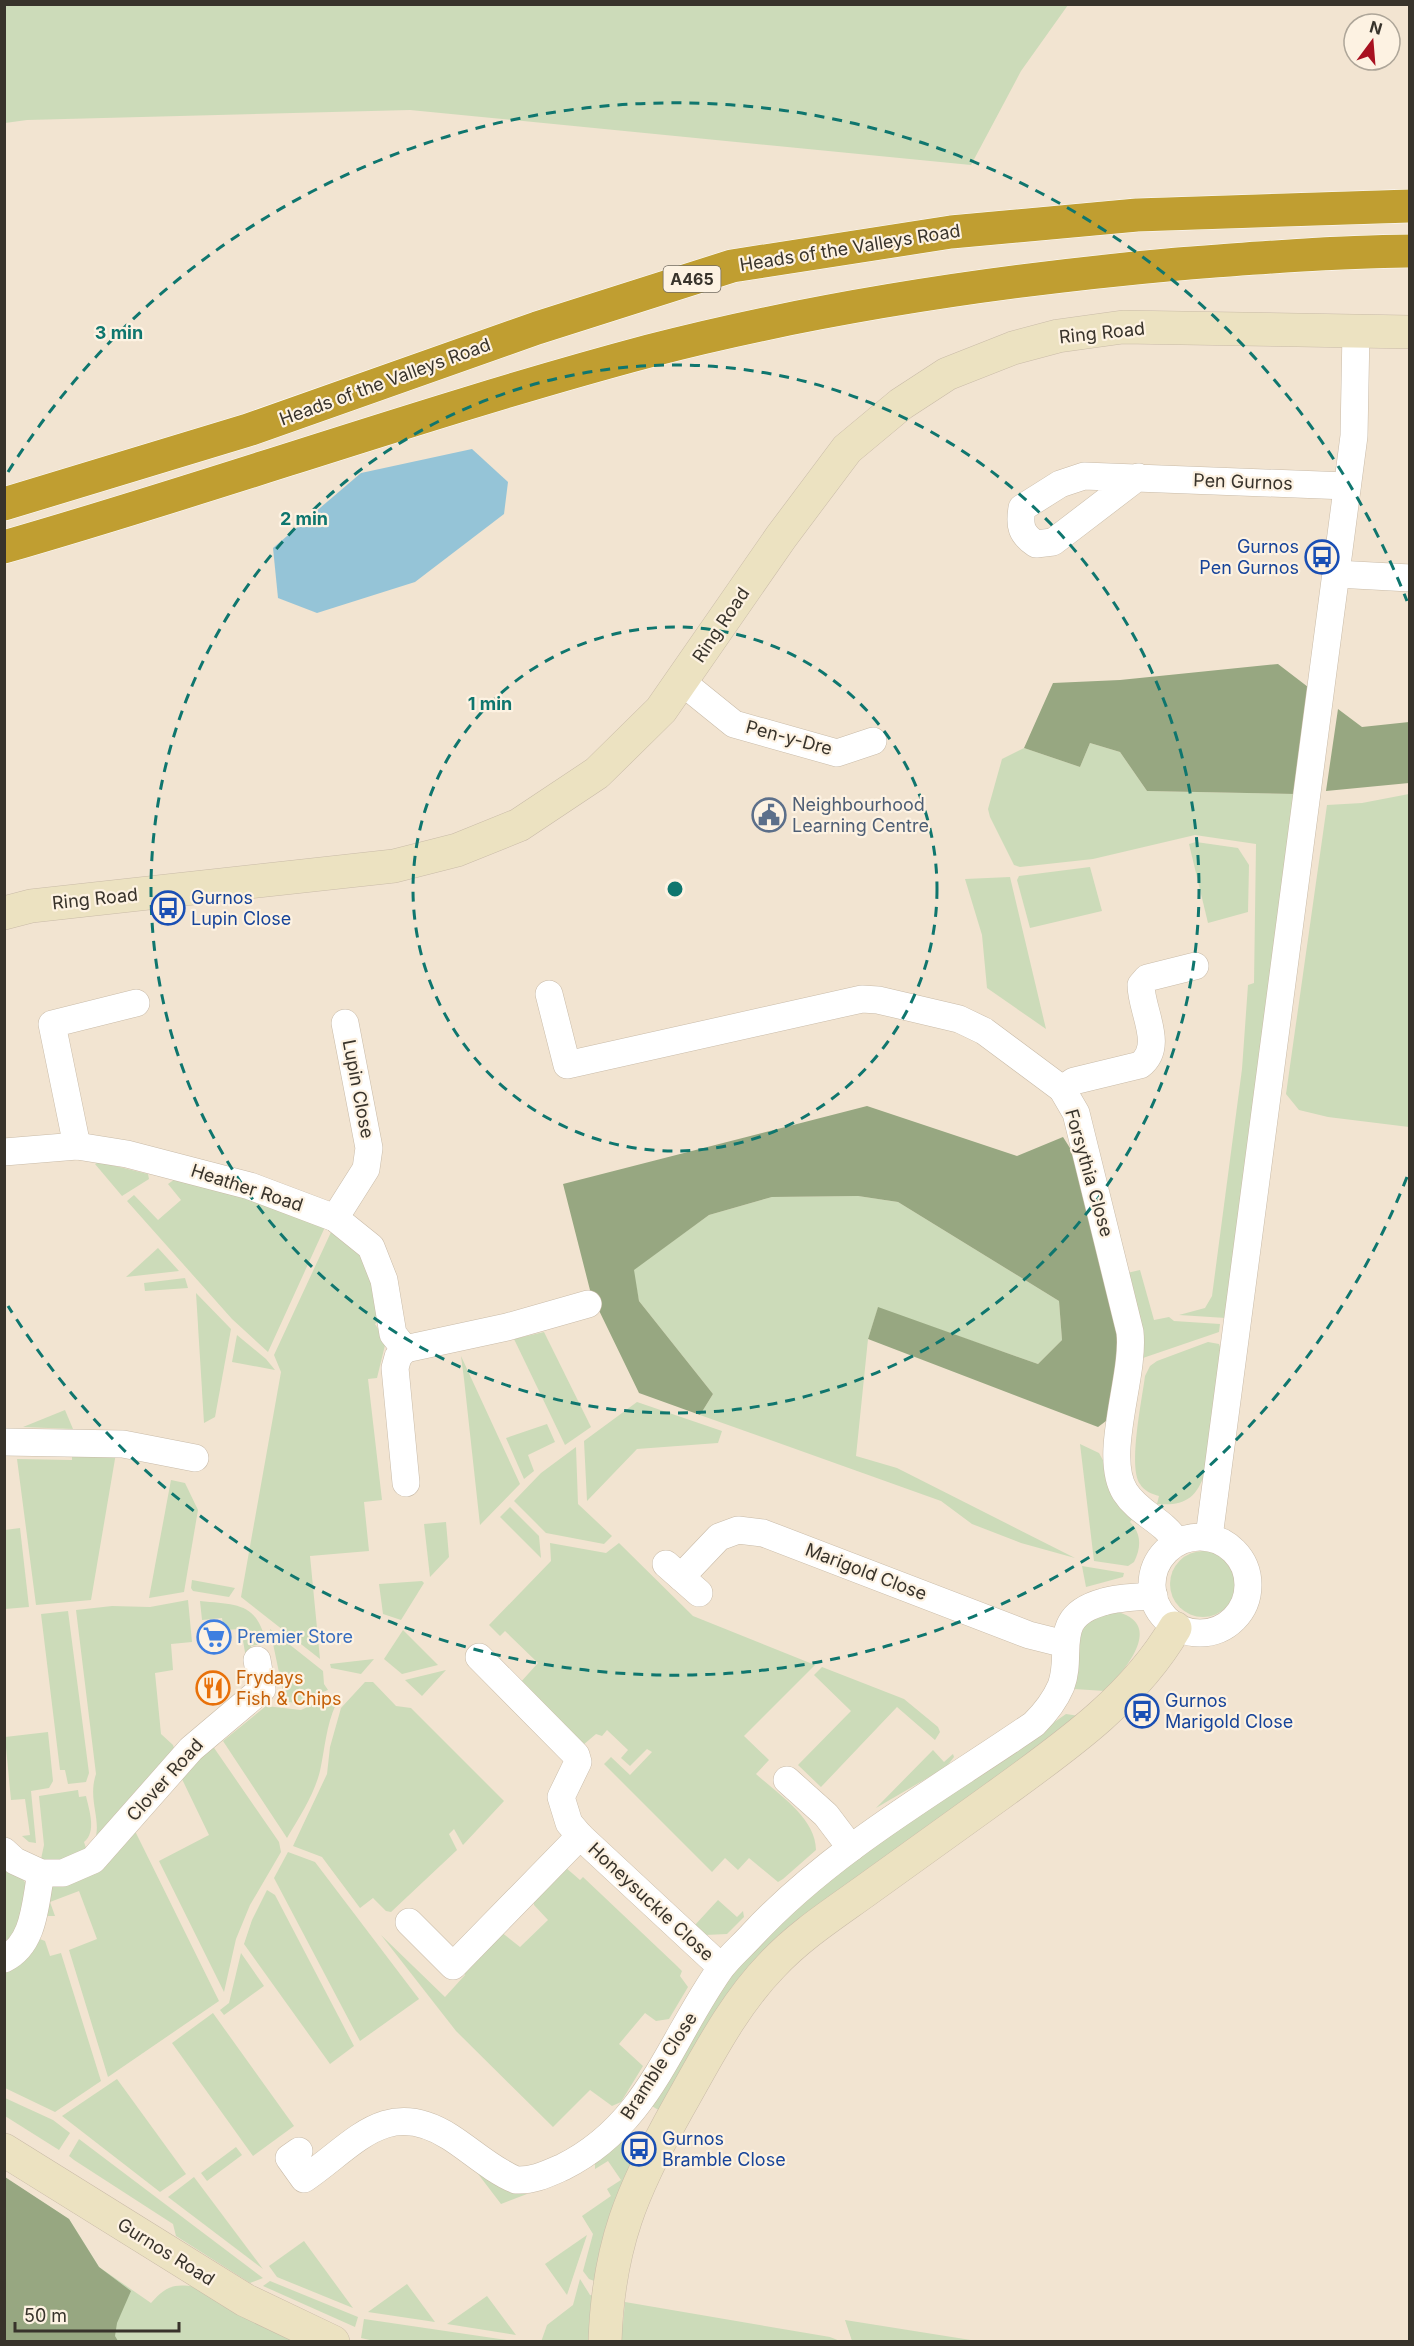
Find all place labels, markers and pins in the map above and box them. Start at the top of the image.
place label: Gurnos Pen Gurnos [1199,536,1299,578]
bus stop icon: Gurnos Pen Gurnos [1304,539,1340,575]
place label: Neighbourhood Learning Centre [792,794,929,836]
public building icon: Neighbourhood Learning Centre [751,797,787,833]
centre of rings [665,879,685,899]
place label: Gurnos Lupin Close [191,887,291,929]
bus stop icon: Gurnos Lupin Close [150,890,186,926]
supermarket icon: Premier Store [196,1619,232,1655]
place label: Premier Store [237,1626,353,1647]
place label: Frydays Fish & Chips [236,1667,342,1709]
restaurant icon: Frydays Fish & Chips [195,1670,231,1706]
place label: Gurnos Marigold Close [1165,1690,1293,1732]
bus stop icon: Gurnos Marigold Close [1124,1693,1160,1729]
place label: Gurnos Bramble Close [662,2128,786,2170]
bus stop icon: Gurnos Bramble Close [621,2131,657,2167]

